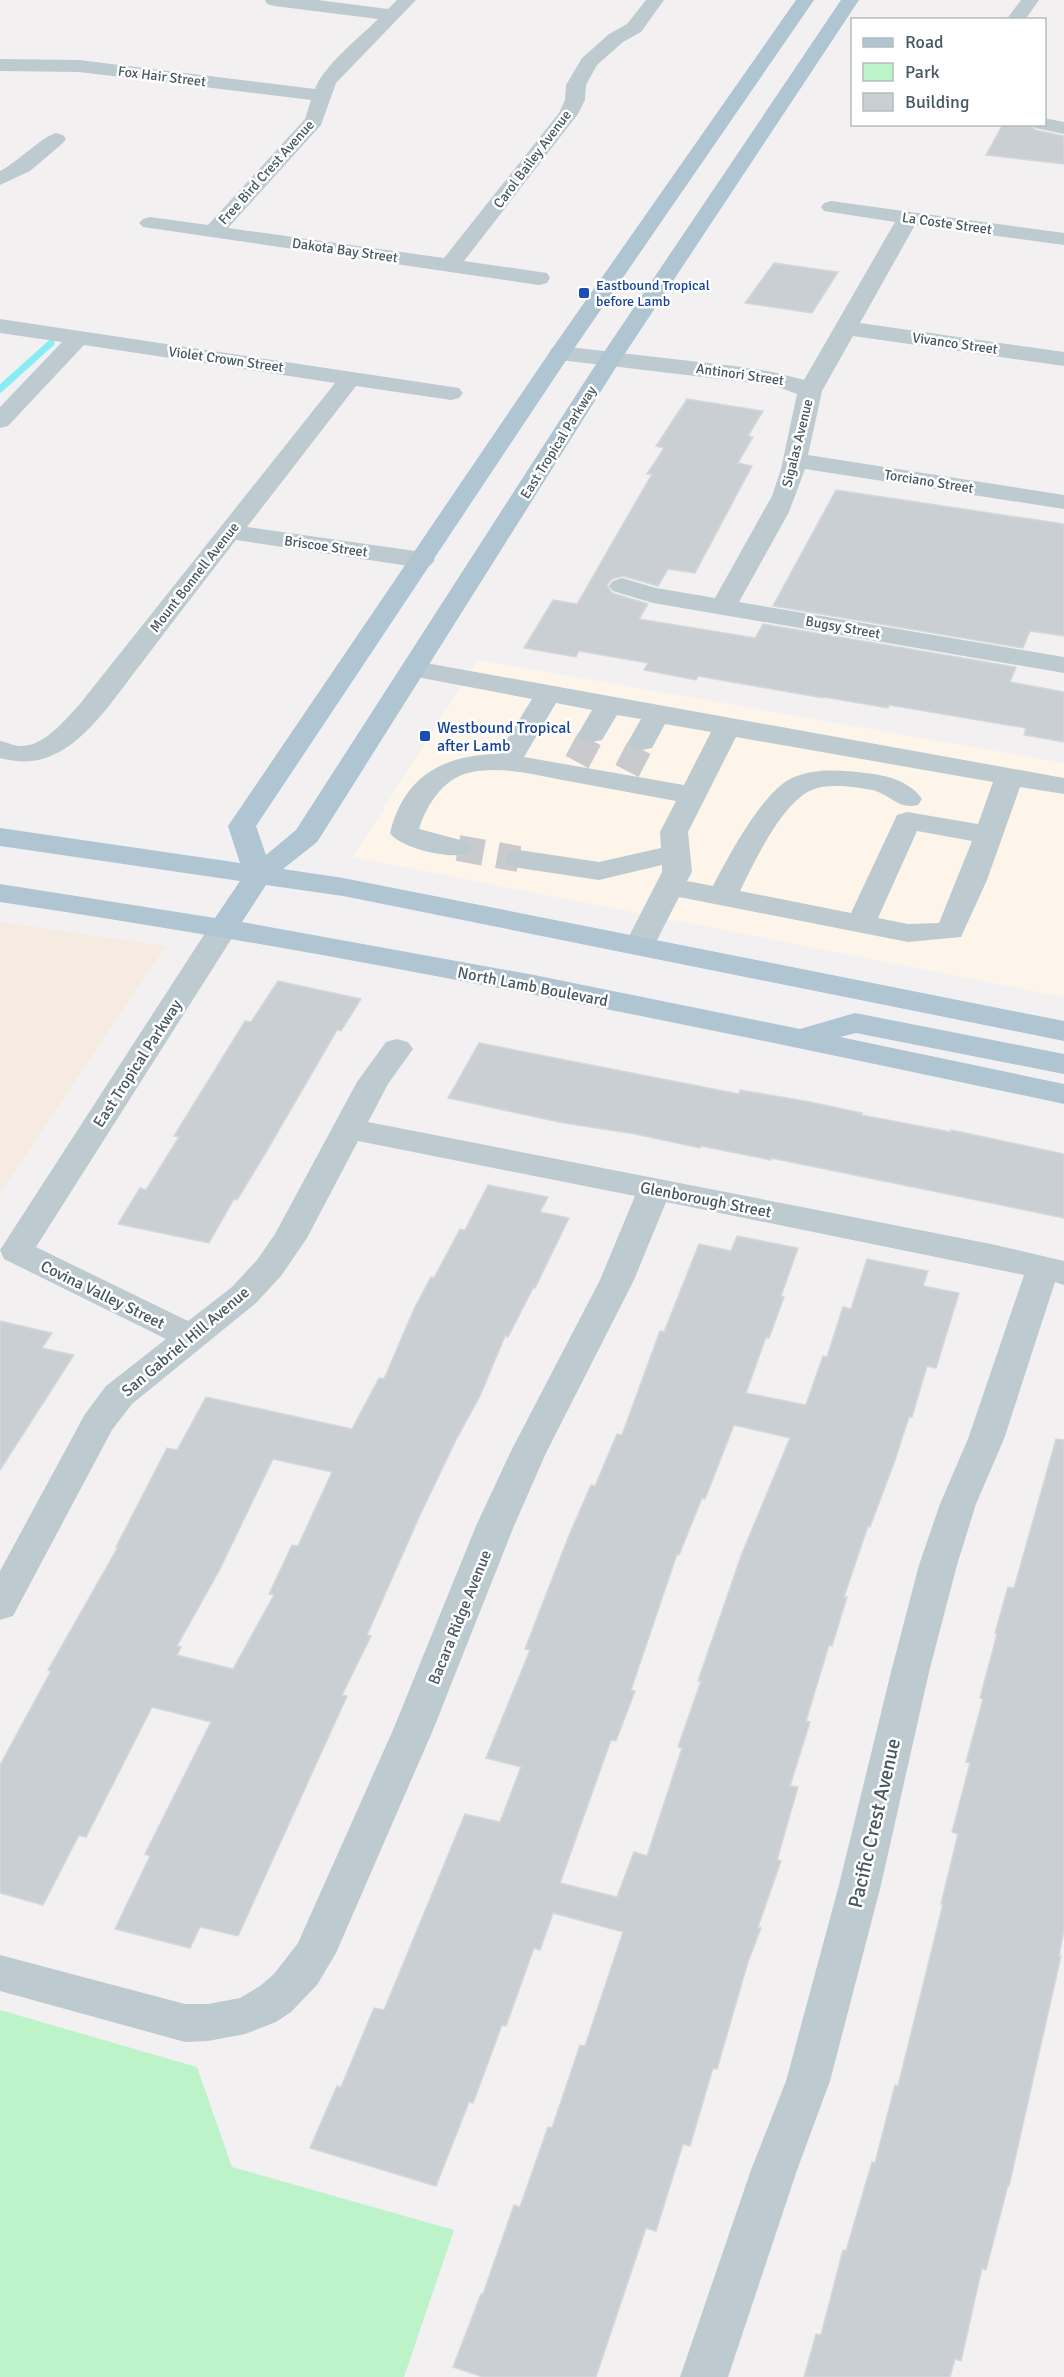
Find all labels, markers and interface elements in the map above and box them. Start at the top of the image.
legend [851,18,1046,126]
text: Road [905,31,944,53]
text: Park [905,61,940,83]
street label: Fox Hair Street [117,63,207,90]
text: Building [905,91,969,113]
street label: Carol Bailey Avenue [490,107,575,212]
street label: Free Bird Crest Avenue [215,116,318,228]
street label: La Coste Street [901,209,993,238]
street label: Dakota Bay Street [291,235,399,266]
place label: Eastbound Tropical before Lamb [596,277,710,310]
marker: Eastbound Tropical before Lamb [577,286,591,300]
street label: Vivanco Street [911,329,999,358]
street label: Violet Crown Street [167,343,285,376]
street label: Antinori Street [695,360,785,389]
street label: East Tropical Parkway [517,382,600,502]
street label: Sigalas Avenue [778,397,817,489]
street label: Torciano Street [883,466,975,497]
street label: Mount Bonnell Avenue [146,519,243,636]
street label: Briscoe Street [283,532,369,561]
street label: Bugsy Street [804,613,882,642]
place label: Westbound Tropical after Lamb [437,718,571,756]
marker: Westbound Tropical after Lamb [418,729,432,743]
street label: North Lamb Boulevard [456,963,610,1011]
street label: East Tropical Parkway [89,995,187,1131]
street label: Glenborough Street [638,1177,774,1223]
street label: Covina Valley Street [37,1256,168,1334]
street label: San Gabriel Hill Avenue [118,1282,254,1401]
street label: Bacara Ridge Avenue [424,1547,496,1688]
street label: Pacific Crest Avenue [843,1736,906,1910]

